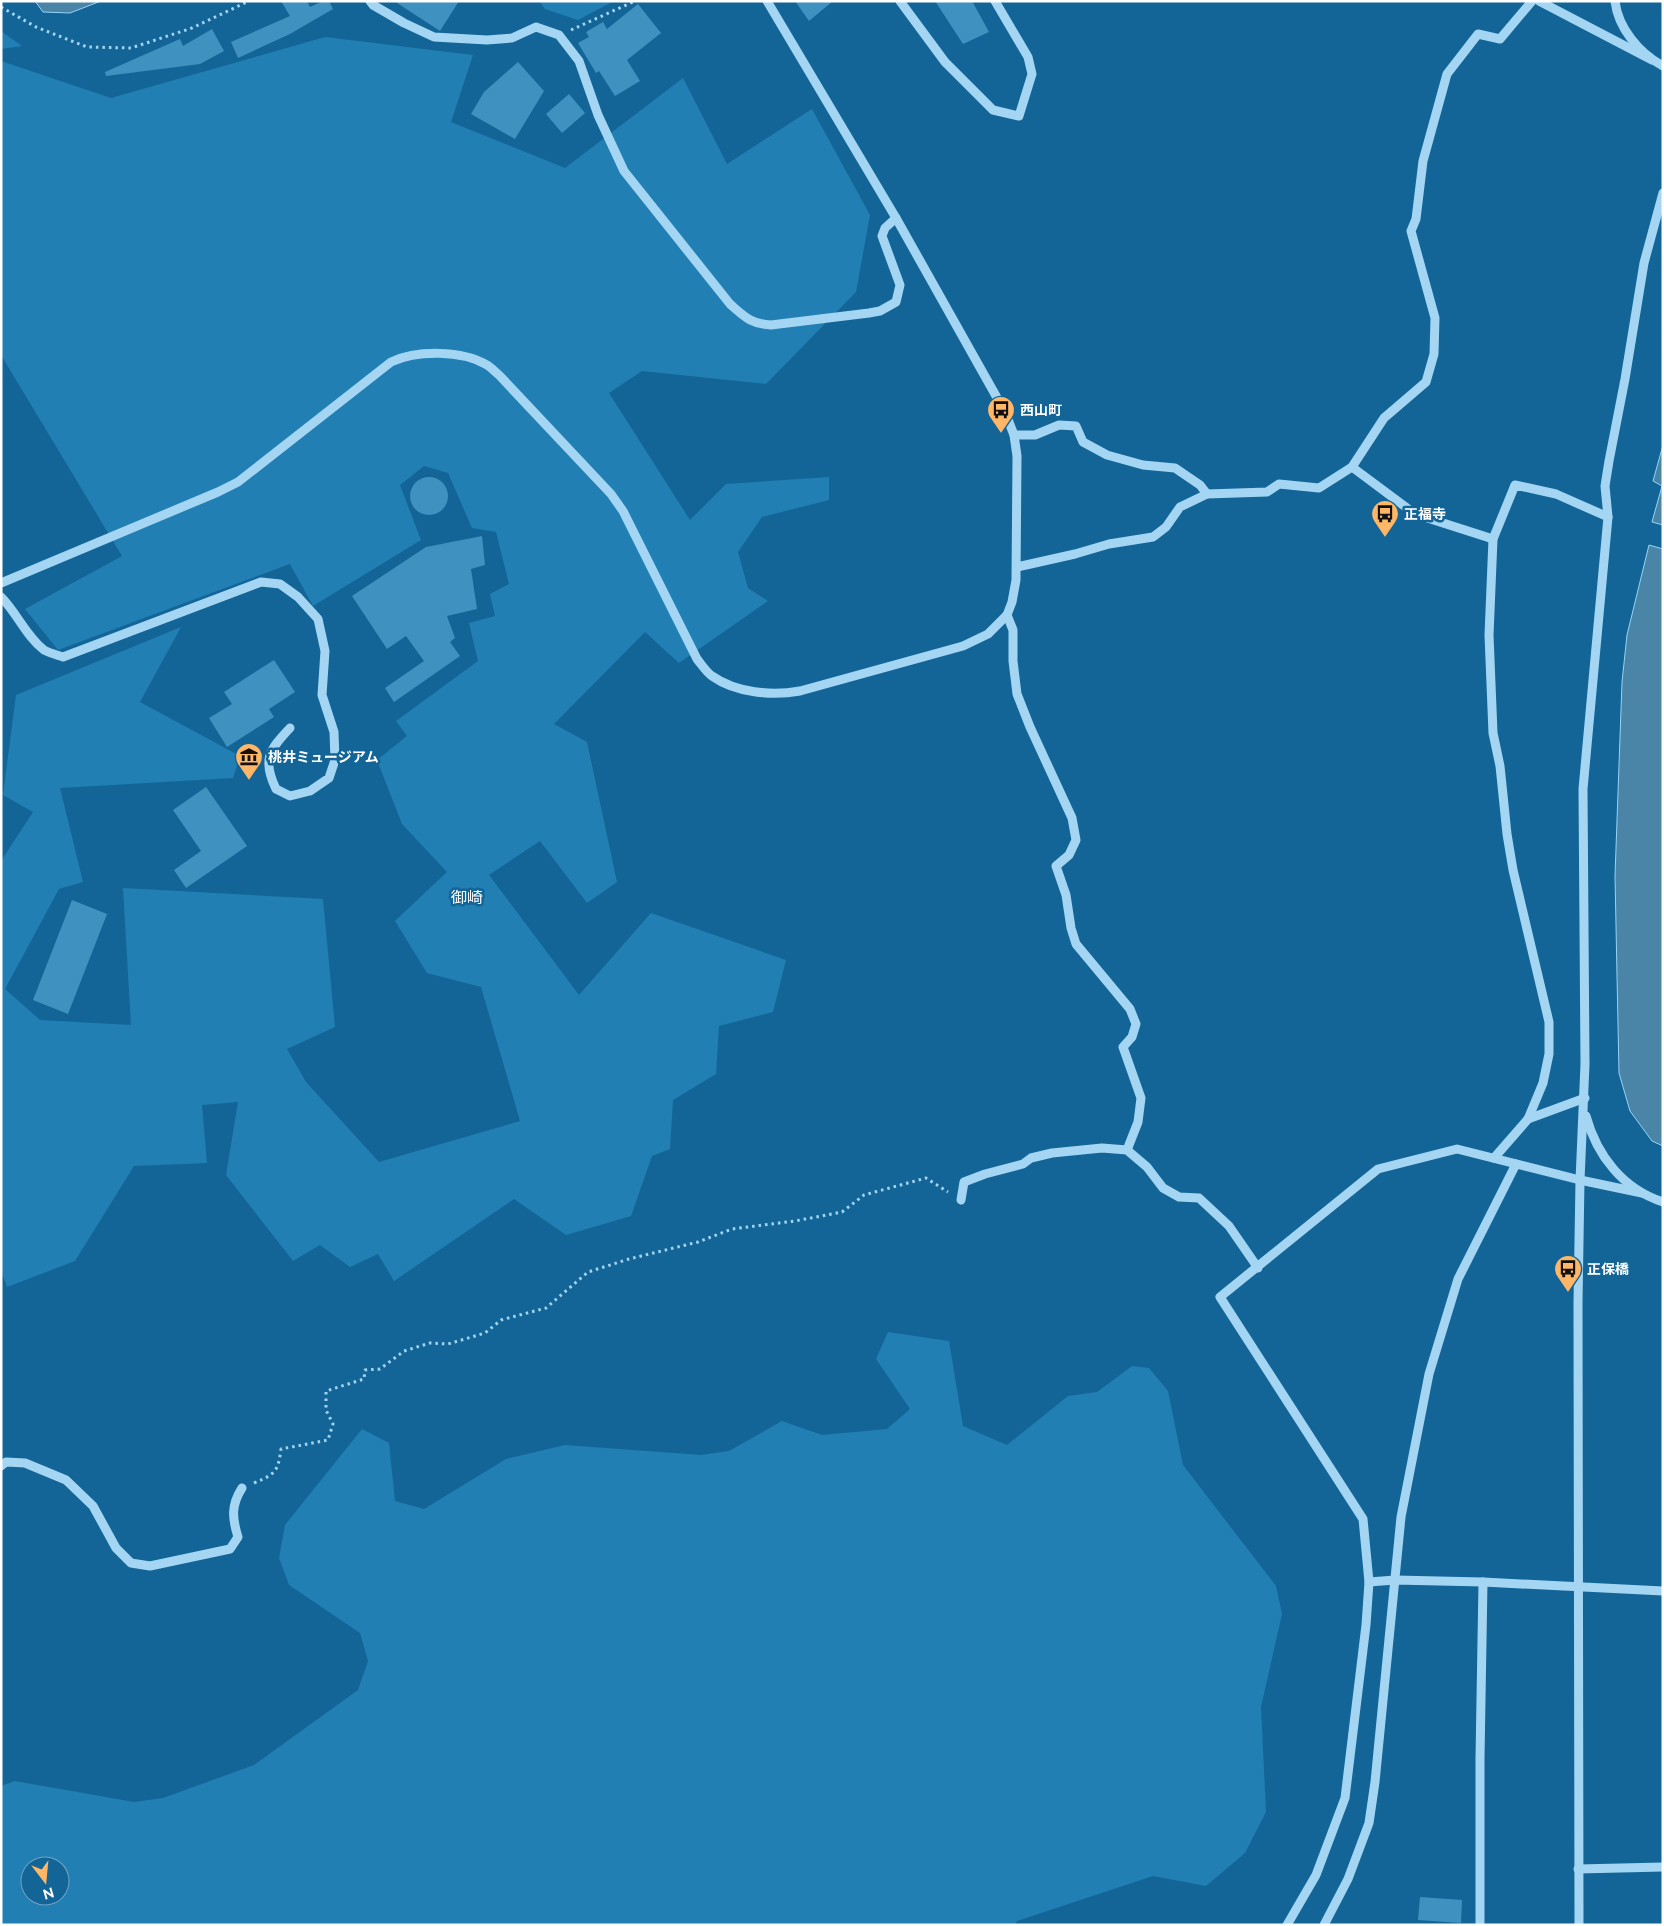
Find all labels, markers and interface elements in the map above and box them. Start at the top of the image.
bus stop icon: 西山町 [986,395,1016,434]
place label: 西山町 [1020,402,1062,418]
bus stop icon: 正福寺 [1370,499,1400,538]
place label: 正福寺 [1404,506,1446,522]
museum icon: 桃井ミュージアム [234,742,264,781]
place label: 桃井ミュージアム [268,749,379,765]
district label: 御崎 [451,888,483,907]
bus stop icon: 正保橋 [1553,1254,1583,1293]
place label: 正保橋 [1587,1261,1629,1277]
north arrow [20,1856,70,1906]
text: N [41,1884,56,1903]

